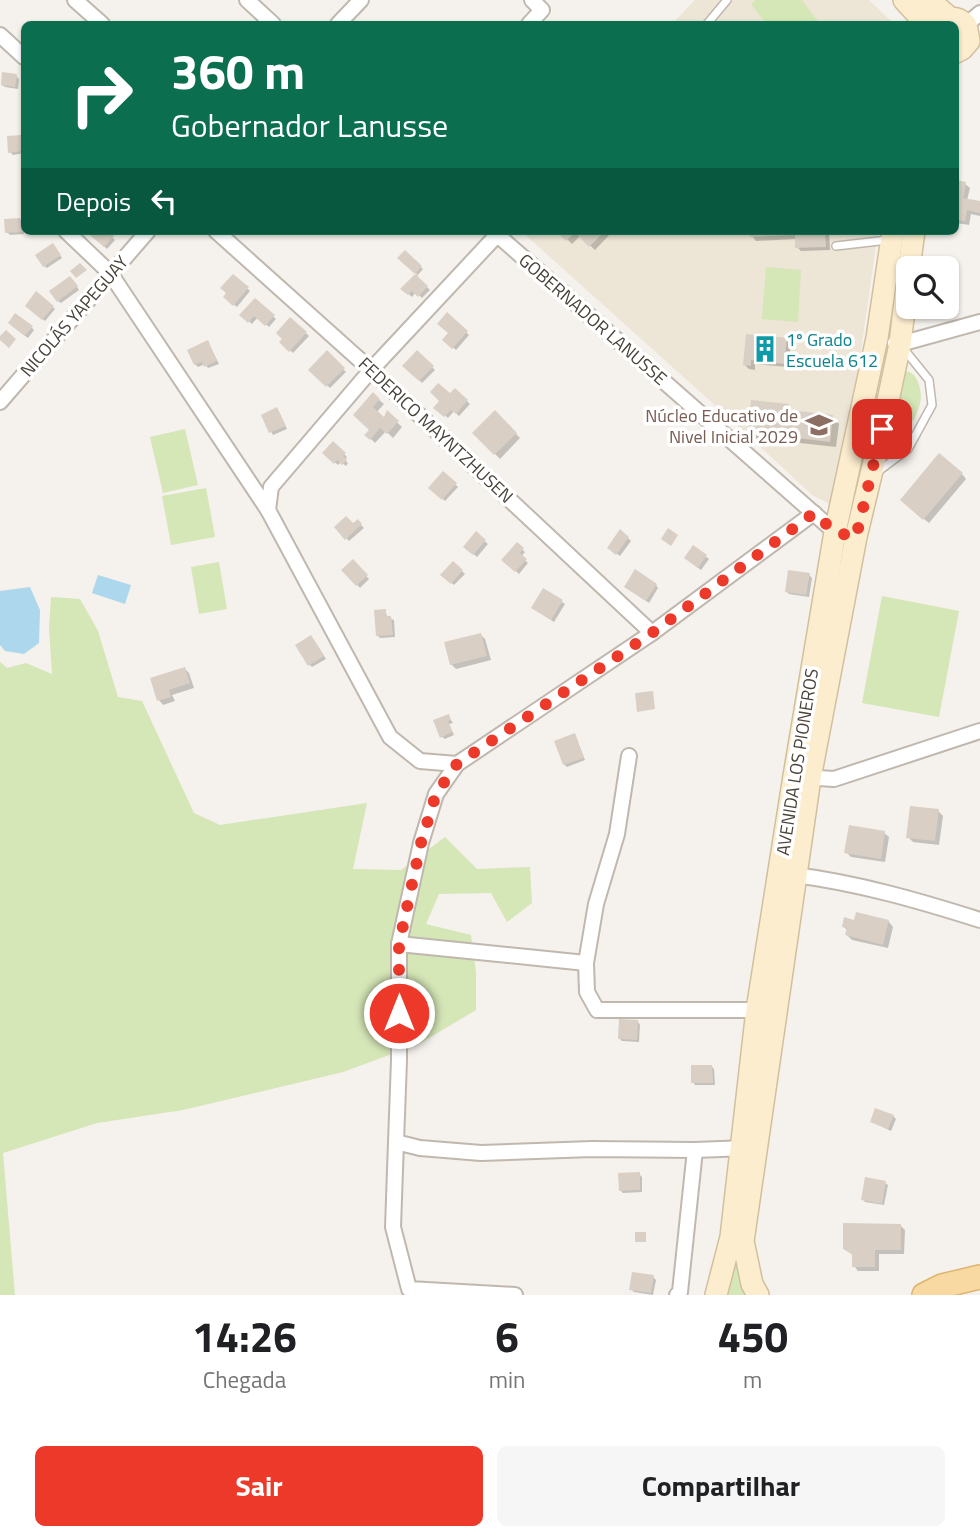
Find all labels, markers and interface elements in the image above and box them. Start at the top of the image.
text: 360 m [171,33,305,108]
icon: right [56,49,147,140]
text: Gobernador Lanusse [171,101,448,149]
text: Depois [56,182,131,221]
icon: left [145,182,183,220]
street label: GOBERNADOR LANUSSE [513,247,673,391]
street label: NICOLÁS YAPEGUAY [14,249,135,383]
map controls [896,256,959,319]
button: search [896,256,959,319]
place label: 1º Grado Escuela 612 [786,326,878,374]
building icon: 1º Grado Escuela 612 [750,334,780,364]
street label: FEDERICO MAYNTZHUSEN [352,351,520,509]
pin [852,399,912,459]
place label: Núcleo Educativo de Nivel Inicial 2029 [645,402,798,450]
school or university icon: Núcleo Educativo de Nivel Inicial 2029 [804,410,834,440]
icon: arrive [863,410,901,448]
street label: AVENIDA LOS PIONEROS [769,667,825,857]
position arrow [362,976,436,1050]
text: 14:26 [192,1304,297,1368]
text: 6 [495,1304,519,1368]
text: 450 [717,1304,788,1368]
text: Chegada [203,1362,286,1397]
text: min [489,1362,525,1397]
text: m [743,1362,762,1397]
button: Sair [35,1446,483,1526]
button: Compartilhar [497,1446,945,1526]

